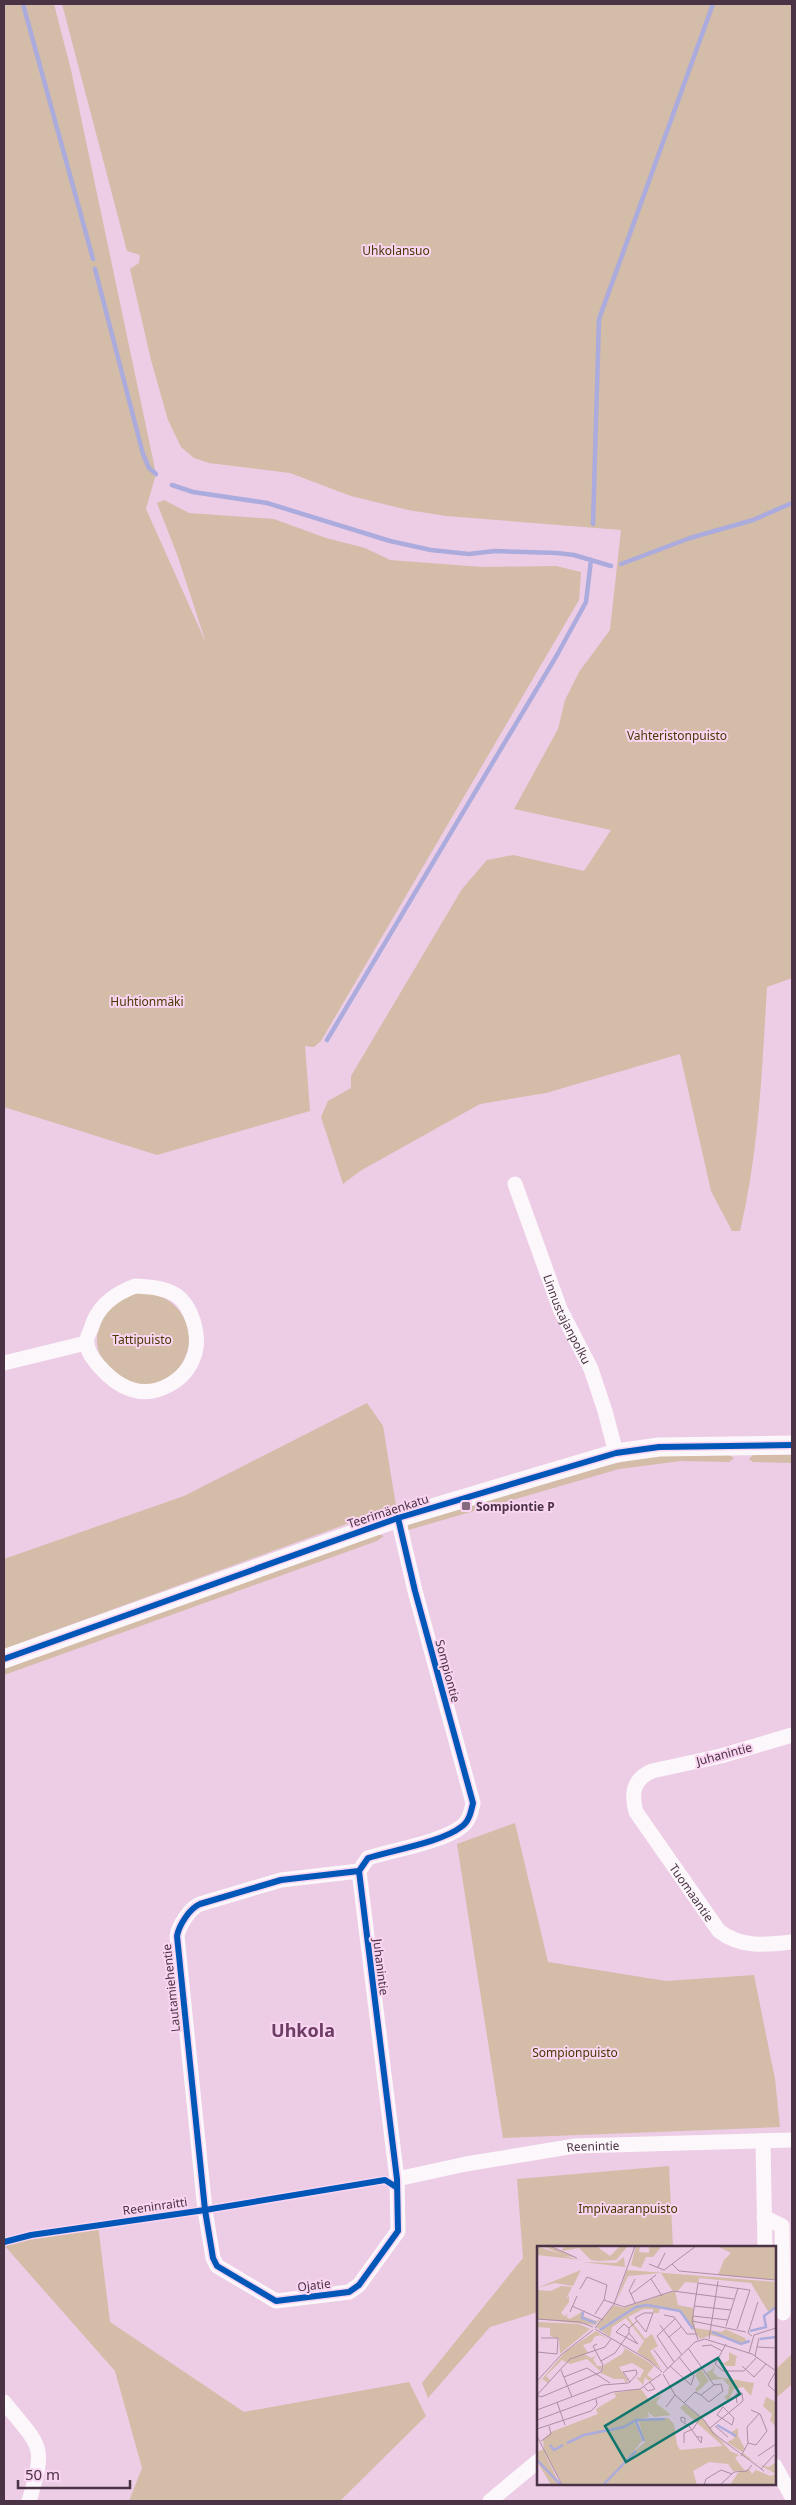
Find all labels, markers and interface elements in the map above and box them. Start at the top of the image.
park label: Uhkolansuo [362,242,430,259]
park label: Vahteristonpuisto [627,727,727,744]
park label: Huhtionmäki [110,993,184,1010]
street label: Linnustajanpolku [540,1272,595,1367]
park label: Tattipuisto [112,1331,172,1348]
street label: Teerimäenkatu [345,1490,431,1532]
place label: Sompiontie P [476,1498,555,1515]
marker: Sompiontie P [460,1500,472,1512]
street label: Sompiontie [431,1638,465,1705]
street label: Juhanintie [693,1738,754,1770]
street label: Tuomaantie [666,1860,718,1925]
street label: Juhanintie [369,1937,393,1997]
street label: Lautamiehentie [158,1943,184,2033]
district label: Uhkola [271,2018,335,2042]
park label: Sompionpuisto [532,2044,618,2061]
street label: Reenintie [565,2136,620,2156]
street label: Reeninraitti [122,2193,188,2219]
park label: Impivaaranpuisto [578,2200,678,2217]
inset map [537,2246,776,2485]
street label: Ojatie [296,2275,332,2295]
scale bar [18,2458,130,2490]
text: 50 m [25,2464,60,2484]

